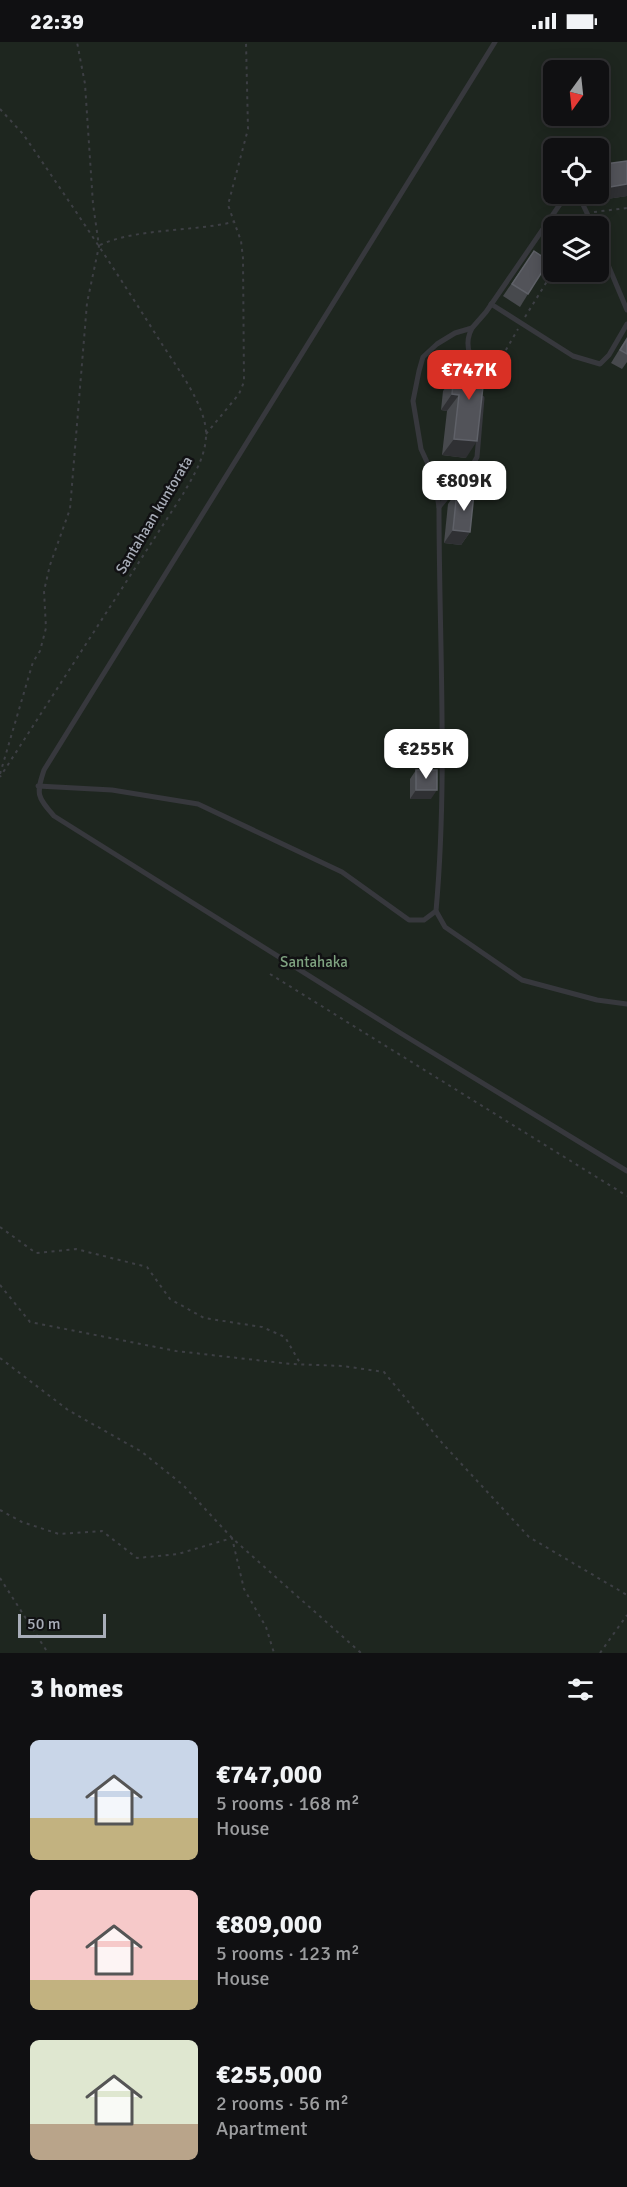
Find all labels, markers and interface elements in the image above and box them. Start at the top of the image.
text: 22:39 [30,8,84,35]
north arrow [543,60,609,126]
map controls [543,60,609,282]
button: locate [543,138,609,204]
button: layers [543,216,609,282]
pin: €747K [427,350,511,401]
text: €747K [441,357,497,382]
street label: Santahaan kuntorata [112,453,196,577]
pin: €809K [422,461,506,512]
text: €809K [436,468,492,493]
pin: €255K [384,729,468,780]
text: €255K [398,736,454,761]
park label: Santahaka [280,953,348,971]
scale bar [18,1611,106,1638]
text: 50 m [27,1614,61,1634]
text: 3 homes [30,1673,123,1705]
icon: filters [564,1673,597,1706]
text: €747,000 [216,1759,322,1791]
icon: home [78,1764,150,1836]
text: 5 rooms · 168 m² [216,1791,360,1816]
text: House [216,1816,270,1841]
text: €809,000 [216,1909,322,1941]
icon: home [78,1914,150,1986]
text: 5 rooms · 123 m² [216,1941,360,1966]
text: House [216,1966,270,1991]
text: €255,000 [216,2059,322,2091]
icon: home [78,2064,150,2136]
text: 2 rooms · 56 m² [216,2091,349,2116]
text: Apartment [216,2116,308,2141]

